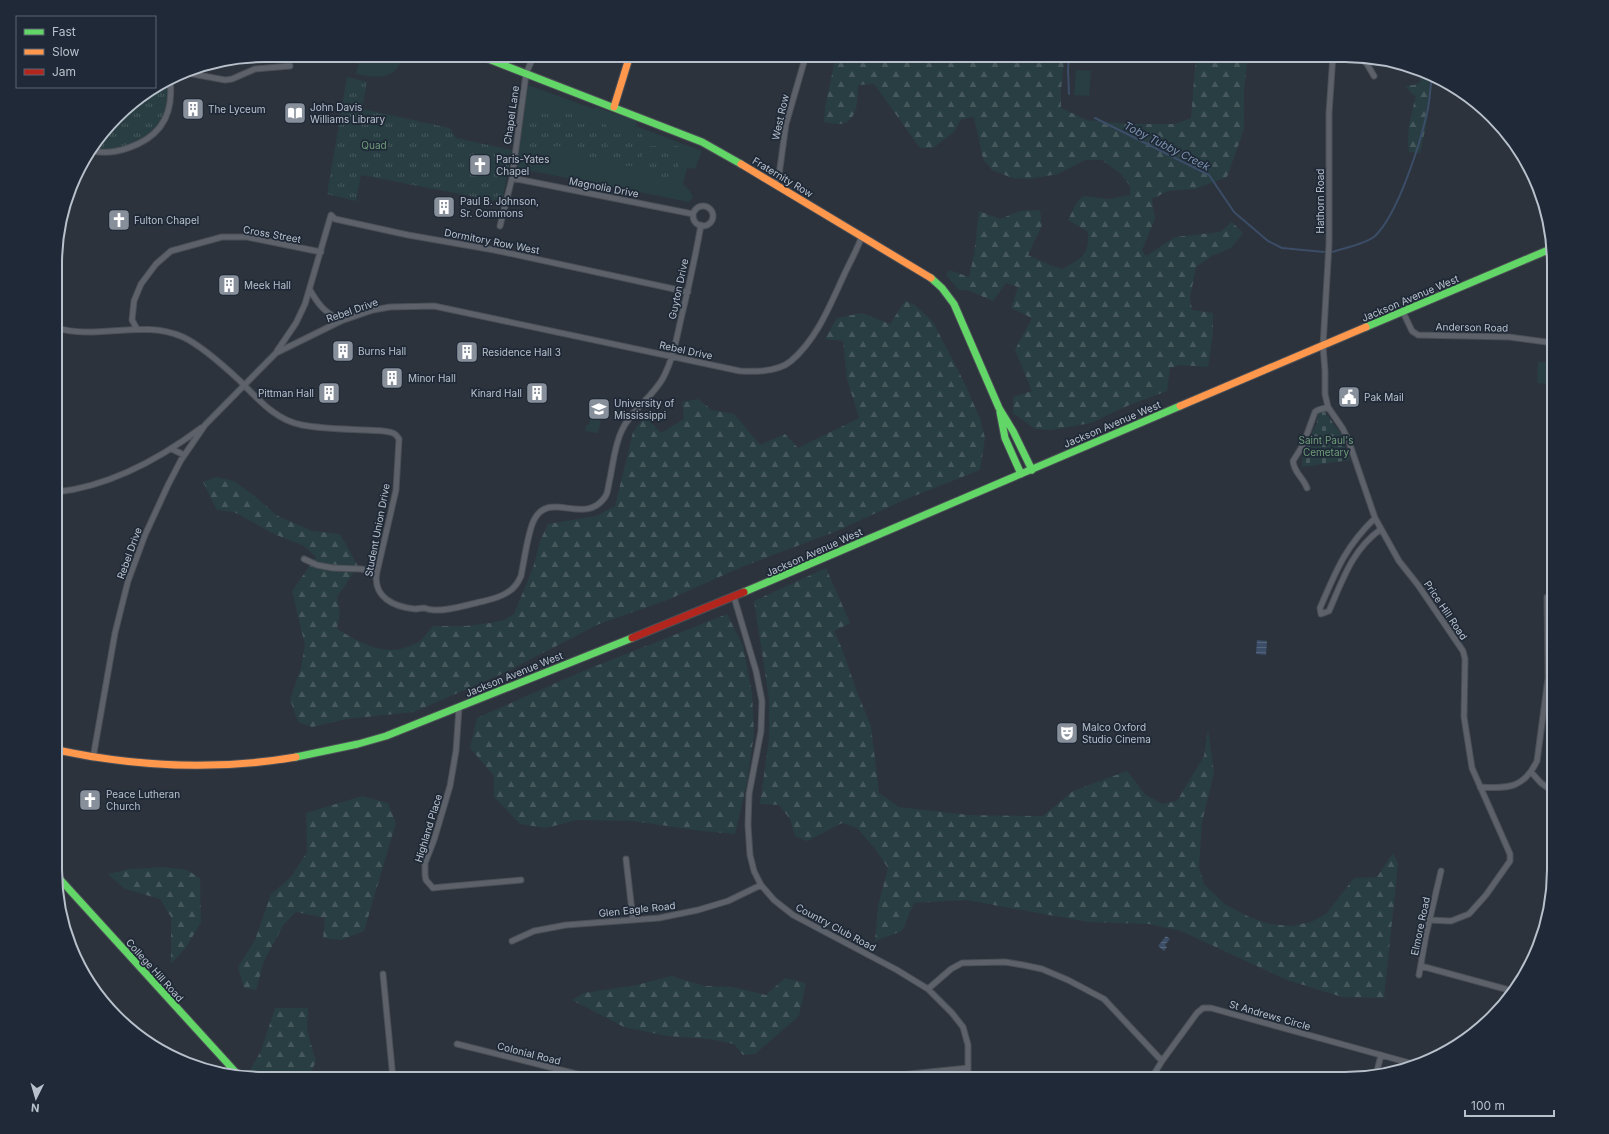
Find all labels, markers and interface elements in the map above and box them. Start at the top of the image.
legend [16,16,156,88]
text: Fast [52,24,76,39]
text: Slow [52,44,80,59]
text: Jam [52,64,76,79]
street label: Chapel Lane [501,85,521,145]
street label: West Row [769,93,791,141]
building icon: The Lyceum [180,96,206,122]
library icon: John Davis Williams Library [282,100,308,126]
place label: John Davis Williams Library [310,101,386,125]
place label: The Lyceum [208,103,266,115]
water label: Toby Tubby Creek [1122,118,1213,174]
park label: Quad [361,139,387,151]
church icon: Paris-Yates Chapel [467,152,493,178]
place label: Paris-Yates Chapel [496,153,549,177]
street label: Fraternity Row [751,154,815,200]
street label: Hathorn Road [1314,169,1326,234]
street label: Magnolia Drive [568,174,640,200]
building icon: Paul B. Johnson, Sr. Commons [431,194,457,220]
place label: Paul B. Johnson, Sr. Commons [460,195,539,219]
church icon: Fulton Chapel [106,207,132,233]
place label: Fulton Chapel [134,214,199,226]
street label: Cross Street [242,223,303,245]
street label: Dormitory Row West [443,226,541,256]
street label: Guyton Drive [666,257,690,321]
building icon: Meek Hall [216,272,242,298]
street label: Jackson Avenue West [1360,272,1461,324]
place label: Meek Hall [244,279,291,291]
street label: Rebel Drive [324,295,380,324]
street label: Anderson Road [1436,320,1508,334]
building icon: Burns Hall [330,338,356,364]
building icon: Residence Hall 3 [454,339,480,365]
street label: Rebel Drive [658,339,714,362]
place label: Burns Hall [358,345,406,357]
place label: Residence Hall 3 [482,346,561,358]
building icon: Minor Hall [379,365,405,391]
place label: Minor Hall [408,372,456,384]
building icon: Pittman Hall [316,380,342,406]
building icon: Kinard Hall [524,380,550,406]
public building icon: Pak Mail [1336,384,1362,410]
place label: Pittman Hall [258,387,314,399]
place label: Kinard Hall [471,387,522,399]
place label: Pak Mail [1364,391,1404,403]
school or university icon: University of Mississippi [586,396,612,422]
place label: University of Mississippi [614,397,674,421]
street label: Jackson Avenue West [1062,398,1163,450]
park label: Saint Paul's Cemetary [1298,434,1354,458]
street label: Student Union Drive [362,482,392,578]
street label: Rebel Drive [114,525,144,580]
street label: Jackson Avenue West [764,525,865,579]
street label: Price Hill Road [1422,578,1470,642]
street label: Jackson Avenue West [463,649,565,699]
theatre icon: Malco Oxford Studio Cinema [1054,720,1080,746]
place label: Malco Oxford Studio Cinema [1082,721,1151,745]
church icon: Peace Lutheran Church [77,787,103,813]
place label: Peace Lutheran Church [106,788,180,812]
street label: Highland Place [412,792,444,864]
street label: Elmore Road [1408,896,1432,956]
street label: Glen Eagle Road [598,899,676,919]
street label: Country Club Road [794,901,878,953]
street label: College Hill Road [124,936,186,1004]
street label: St Andrews Circle [1228,998,1312,1032]
street label: Colonial Road [496,1039,562,1067]
north arrow [16,1078,56,1118]
scale bar [1465,1092,1554,1118]
text: 100 m [1471,1098,1505,1113]
text: N [30,1101,40,1115]

